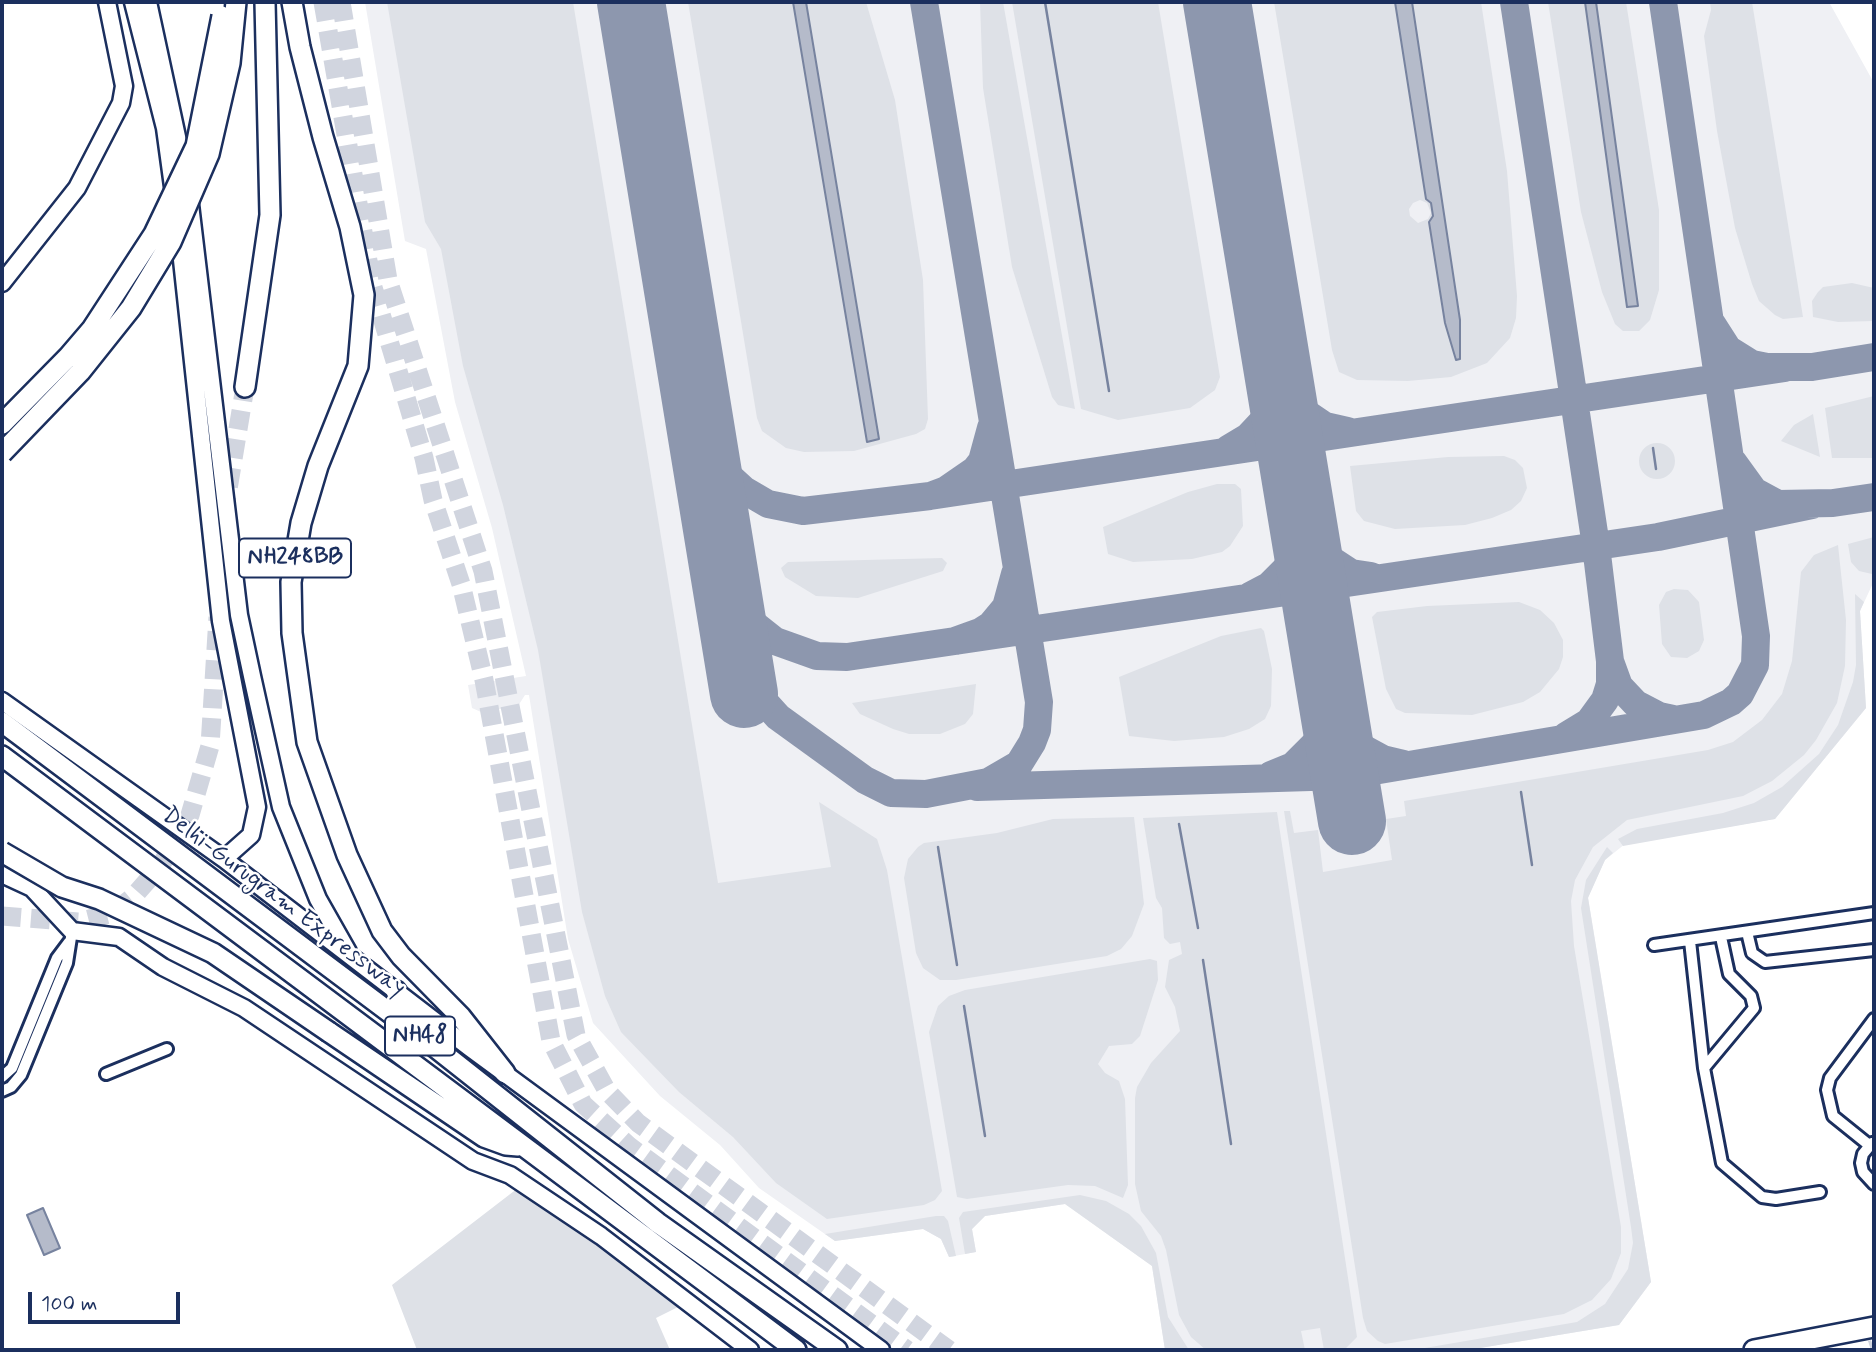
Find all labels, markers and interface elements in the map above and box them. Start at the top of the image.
road number: NH248BB [239,538,351,578]
street label: Delhi-Gurugram Expressway [156,802,410,1004]
road number: NH48 [385,1016,455,1056]
scale bar [32,1278,184,1322]
text: 100 m [41,1290,97,1318]

